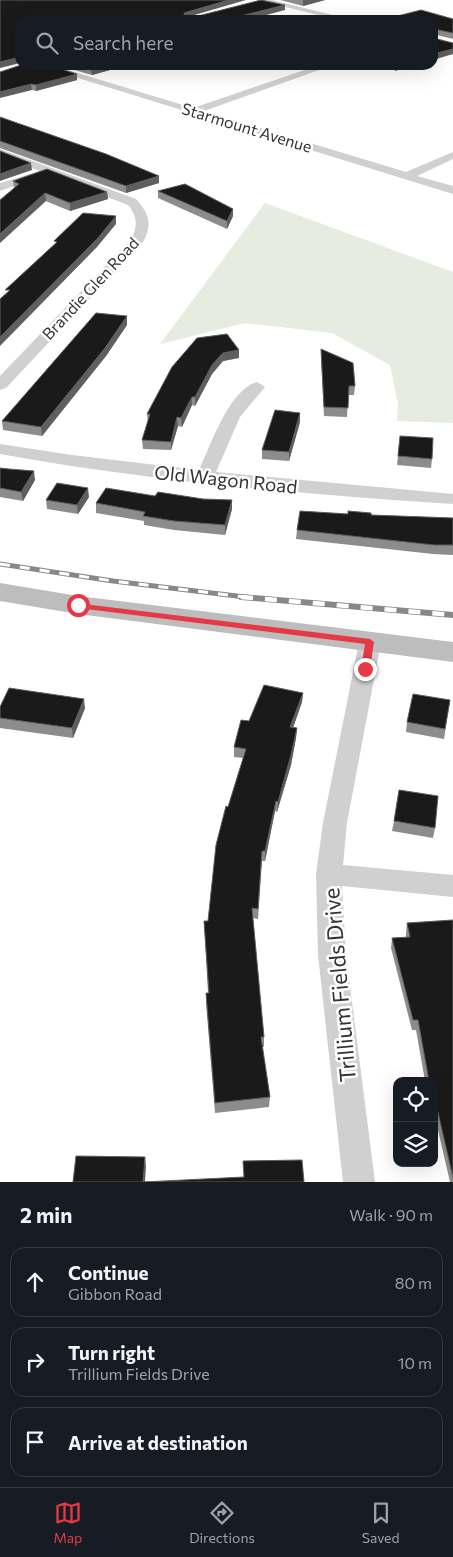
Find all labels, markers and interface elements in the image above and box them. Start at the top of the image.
search box [15,15,438,70]
icon: search [33,29,61,57]
text: Search here [73,31,173,54]
street label: Starmount Avenue [180,98,314,156]
street label: Brandie Glen Road [38,233,142,343]
street label: Old Wagon Road [153,460,299,498]
route start [67,594,90,617]
route end [354,658,377,681]
street label: Trillium Fields Drive [317,887,361,1083]
map controls [393,1077,438,1167]
button: locate [393,1077,438,1122]
button: layers [393,1122,438,1167]
text: 2 min [20,1202,72,1227]
text: Walk · 90 m [349,1205,433,1224]
text: Continue [68,1261,148,1284]
icon: ahead [21,1268,49,1296]
text: 80 m [395,1273,432,1292]
text: Gibbon Road [68,1284,162,1303]
text: Turn right [68,1341,155,1364]
icon: right [21,1348,49,1376]
text: 10 m [398,1353,432,1372]
text: Trillium Fields Drive [68,1364,210,1383]
icon: arrive [21,1428,49,1456]
text: Arrive at destination [68,1431,248,1454]
tab: Map [53,1499,82,1546]
tab: Directions [189,1499,255,1546]
tab: Saved [362,1499,400,1546]

